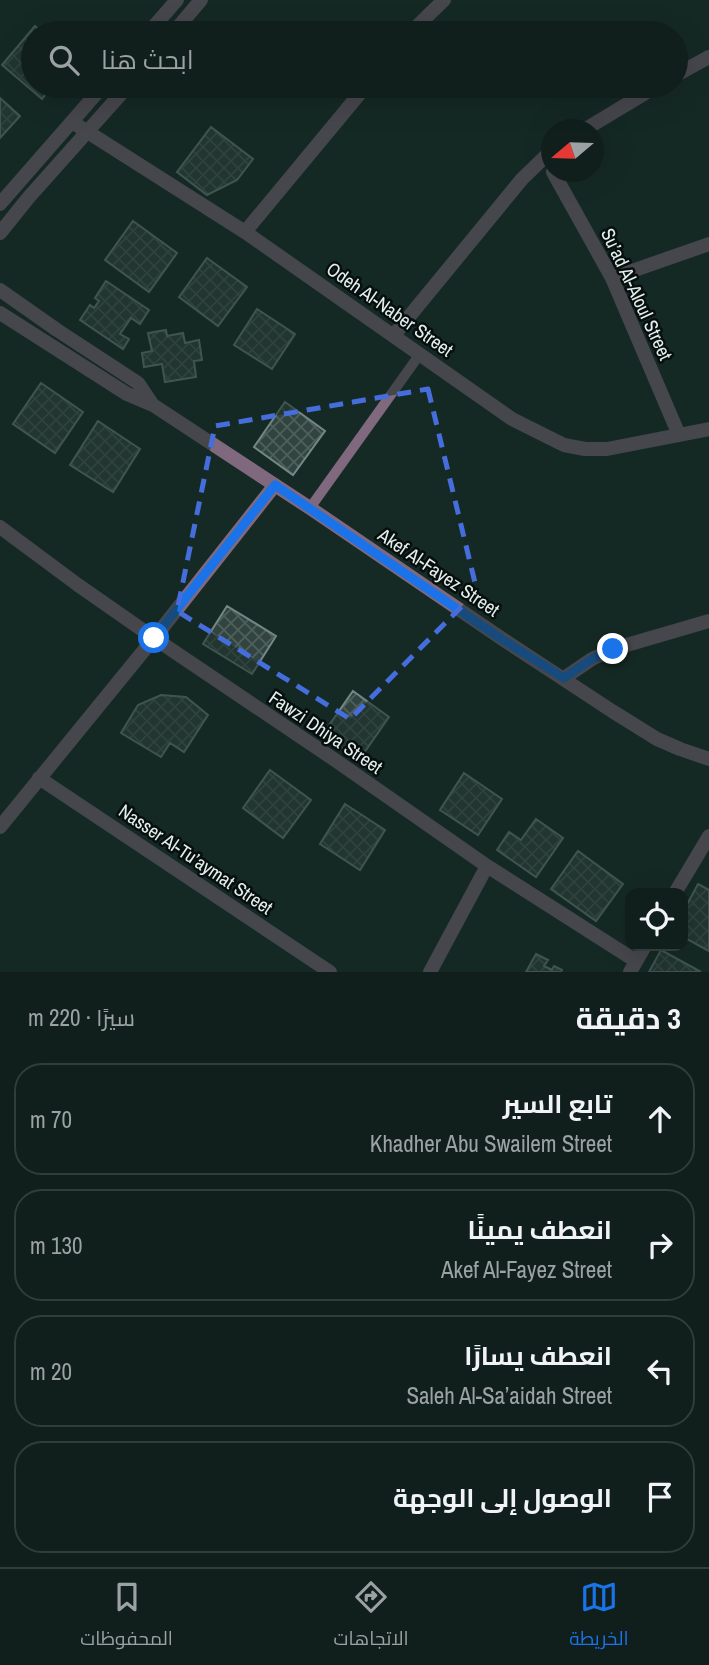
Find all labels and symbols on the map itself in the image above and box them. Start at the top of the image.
north arrow [541,119,604,182]
street label: Su’ad Al-Aloul Street [595,224,679,365]
street label: Odeh Al-Naber Street [322,256,459,363]
street label: Akef Al-Fayez Street [372,521,505,623]
route start [138,622,169,653]
route end [597,633,628,664]
street label: Fawzi Dhiya Street [264,684,388,780]
street label: Nasser Al-Tu’aymat Street [114,798,279,921]

